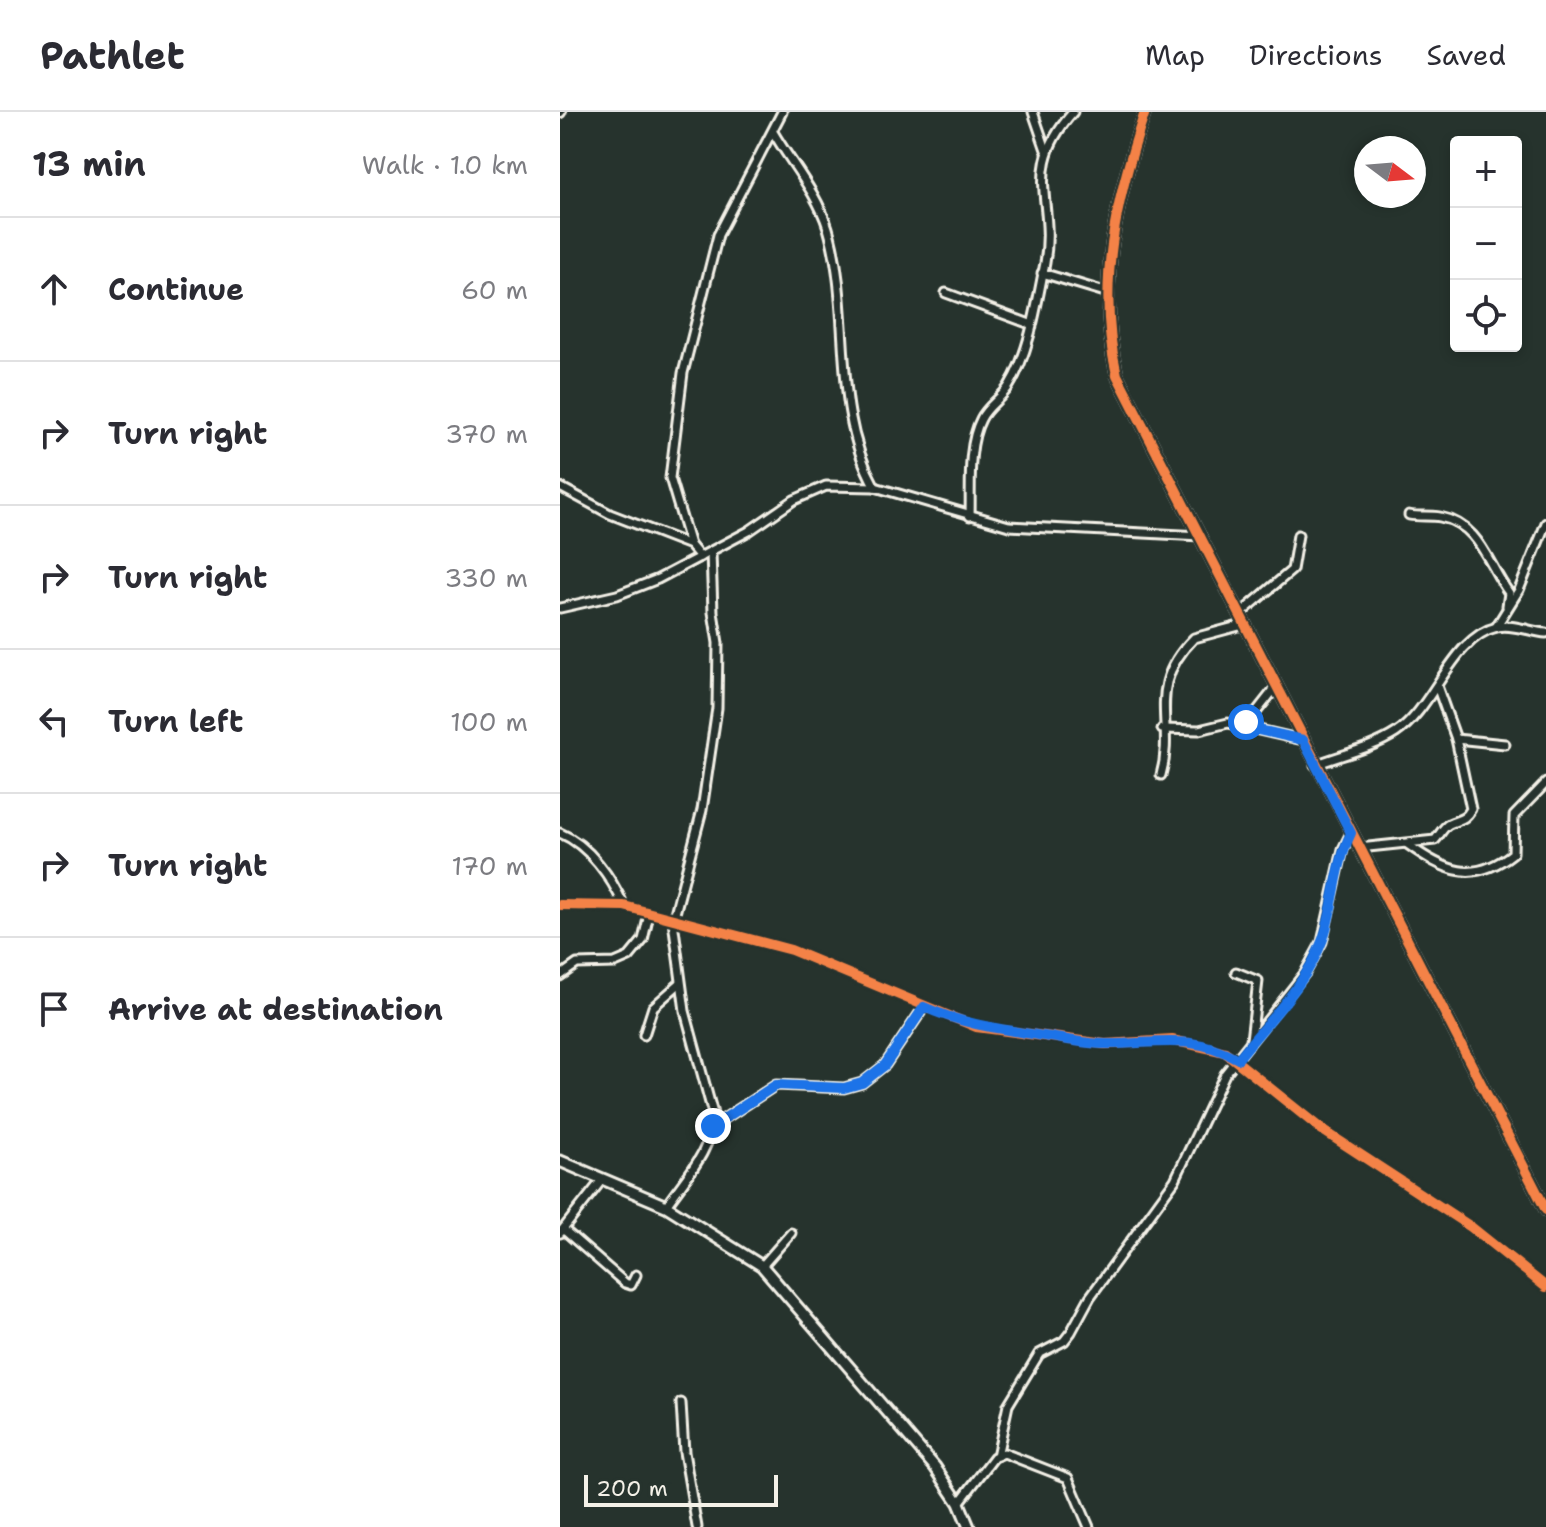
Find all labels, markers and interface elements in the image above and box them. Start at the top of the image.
text: Pathlet [40,30,185,81]
text: Map [1145,36,1205,74]
text: Directions [1249,36,1383,74]
text: Saved [1427,36,1506,74]
north arrow [1354,136,1426,208]
map controls [1450,136,1522,352]
button: + [1450,136,1522,208]
text: 13 min [32,141,146,187]
text: Walk · 1.0 km [362,147,528,182]
button: − [1450,208,1522,280]
icon: ahead [32,267,76,311]
text: Continue [108,269,244,310]
text: 60 m [461,272,528,307]
button: locate [1450,280,1522,352]
icon: right [32,411,76,455]
text: Turn right [108,413,267,454]
text: 370 m [445,416,528,451]
icon: right [32,555,76,599]
text: Turn right [108,557,267,598]
text: 330 m [444,560,528,595]
icon: left [32,699,76,743]
text: Turn left [108,701,243,742]
text: 100 m [450,704,528,739]
route start [1228,704,1264,740]
icon: right [32,843,76,887]
text: Turn right [108,845,267,886]
text: 170 m [451,848,528,883]
icon: arrive [32,987,76,1031]
text: Arrive at destination [108,989,443,1030]
route end [695,1108,731,1144]
scale bar [584,1471,778,1507]
text: 200 m [596,1474,668,1503]

